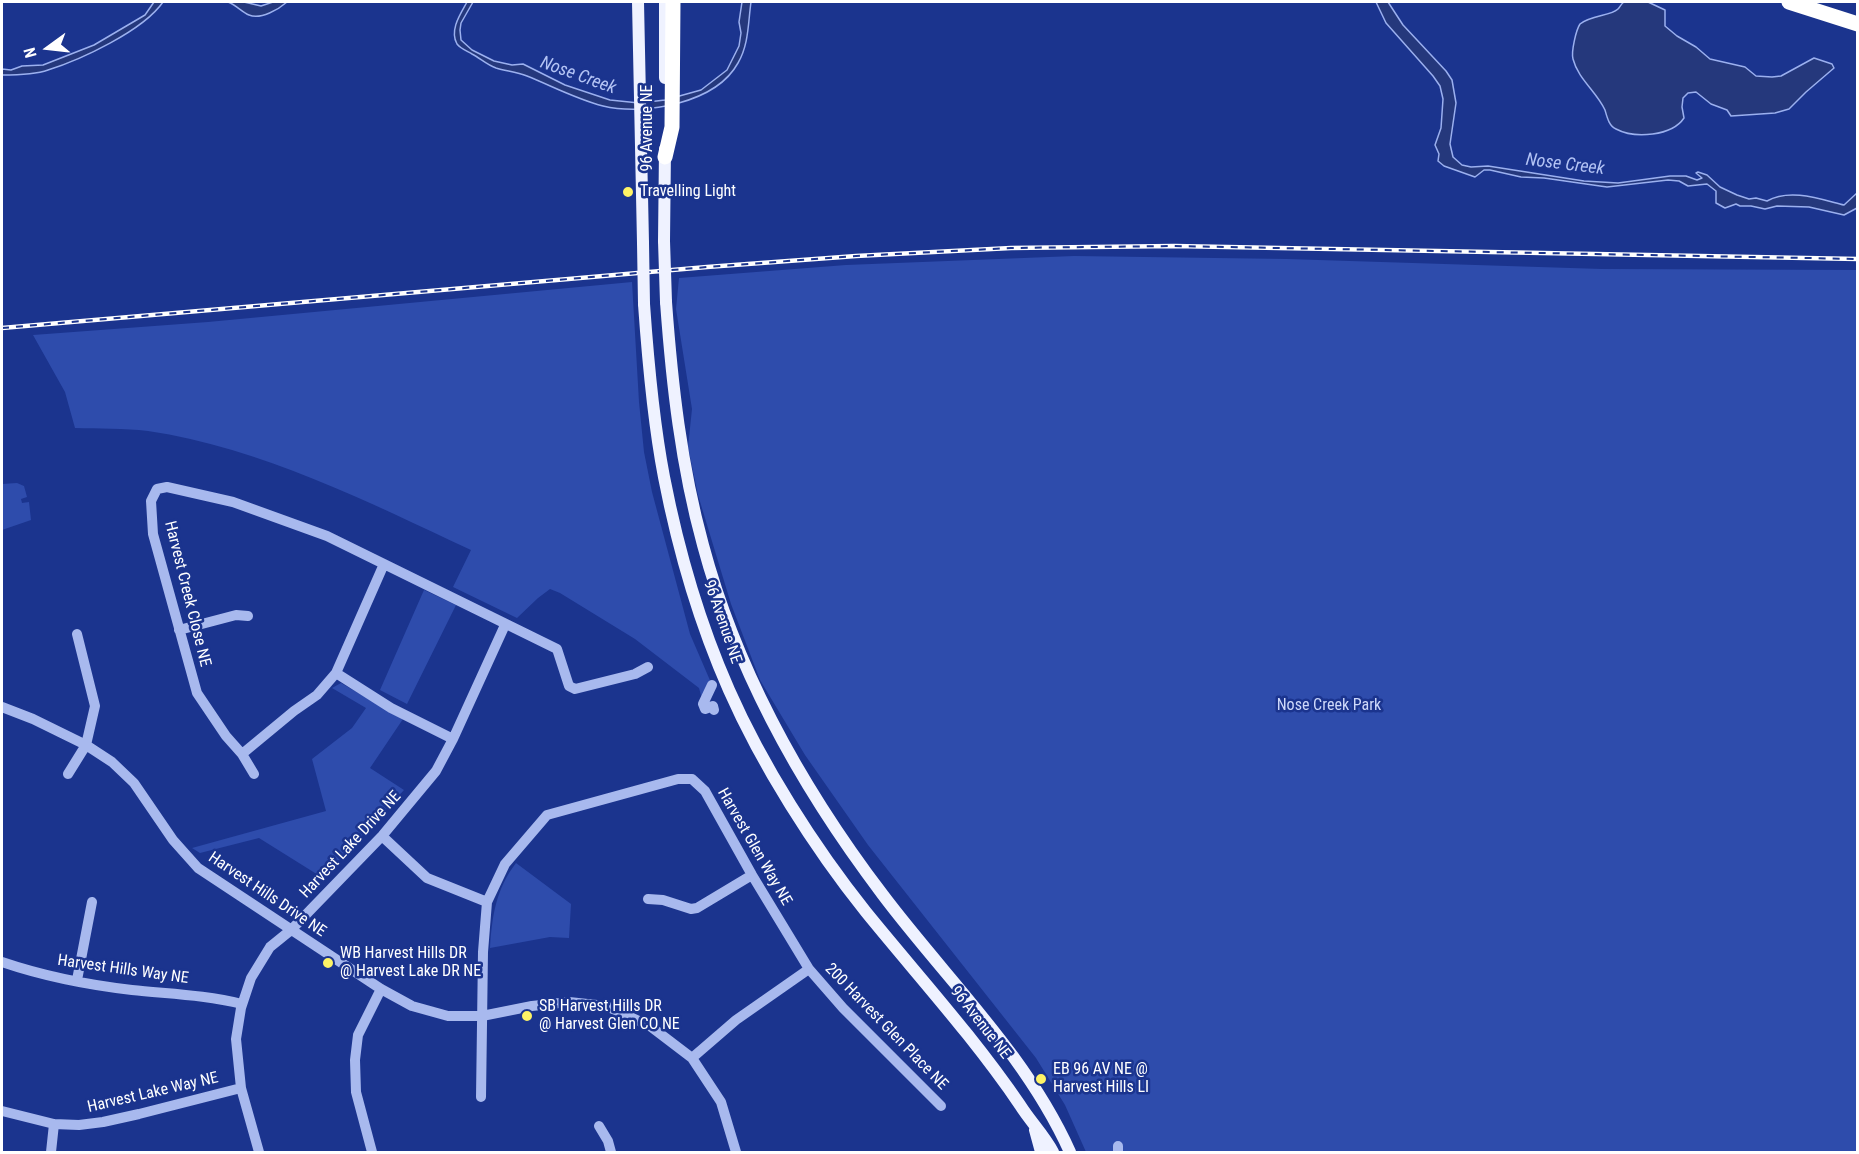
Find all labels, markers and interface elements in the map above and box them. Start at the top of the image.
north arrow [18,18,78,78]
text: N [20,46,41,60]
water label: Nose Creek [537,52,619,100]
street label: 96 Avenue NE [638,84,658,172]
water label: Nose Creek [1524,149,1606,181]
place label: Travelling Light [640,182,736,202]
marker: Travelling Light [621,185,635,199]
street label: Harvest Creek Close NE [160,519,214,669]
street label: 96 Avenue NE [699,578,745,666]
park label: Nose Creek Park [1277,696,1381,716]
street label: Harvest Glen Way NE [713,785,795,909]
street label: Harvest Lake Drive NE [296,787,406,903]
street label: Harvest Hills Drive NE [204,848,330,942]
place label: WB Harvest Hills DR @ Harvest Lake DR NE [340,944,481,982]
street label: Harvest Hills Way NE [56,951,190,989]
marker: WB Harvest Hills DR @ Harvest Lake DR NE [321,956,335,970]
street label: 200 Harvest Glen Place NE [821,960,951,1094]
street label: 96 Avenue NE [946,983,1014,1063]
place label: SB Harvest Hills DR @ Harvest Glen CO NE [539,997,680,1035]
marker: SB Harvest Hills DR @ Harvest Glen CO NE [520,1009,534,1023]
place label: EB 96 AV NE @ Harvest Hills LI [1053,1060,1149,1098]
street label: Harvest Lake Way NE [86,1069,220,1117]
marker: EB 96 AV NE @ Harvest Hills LI [1034,1072,1048,1086]

